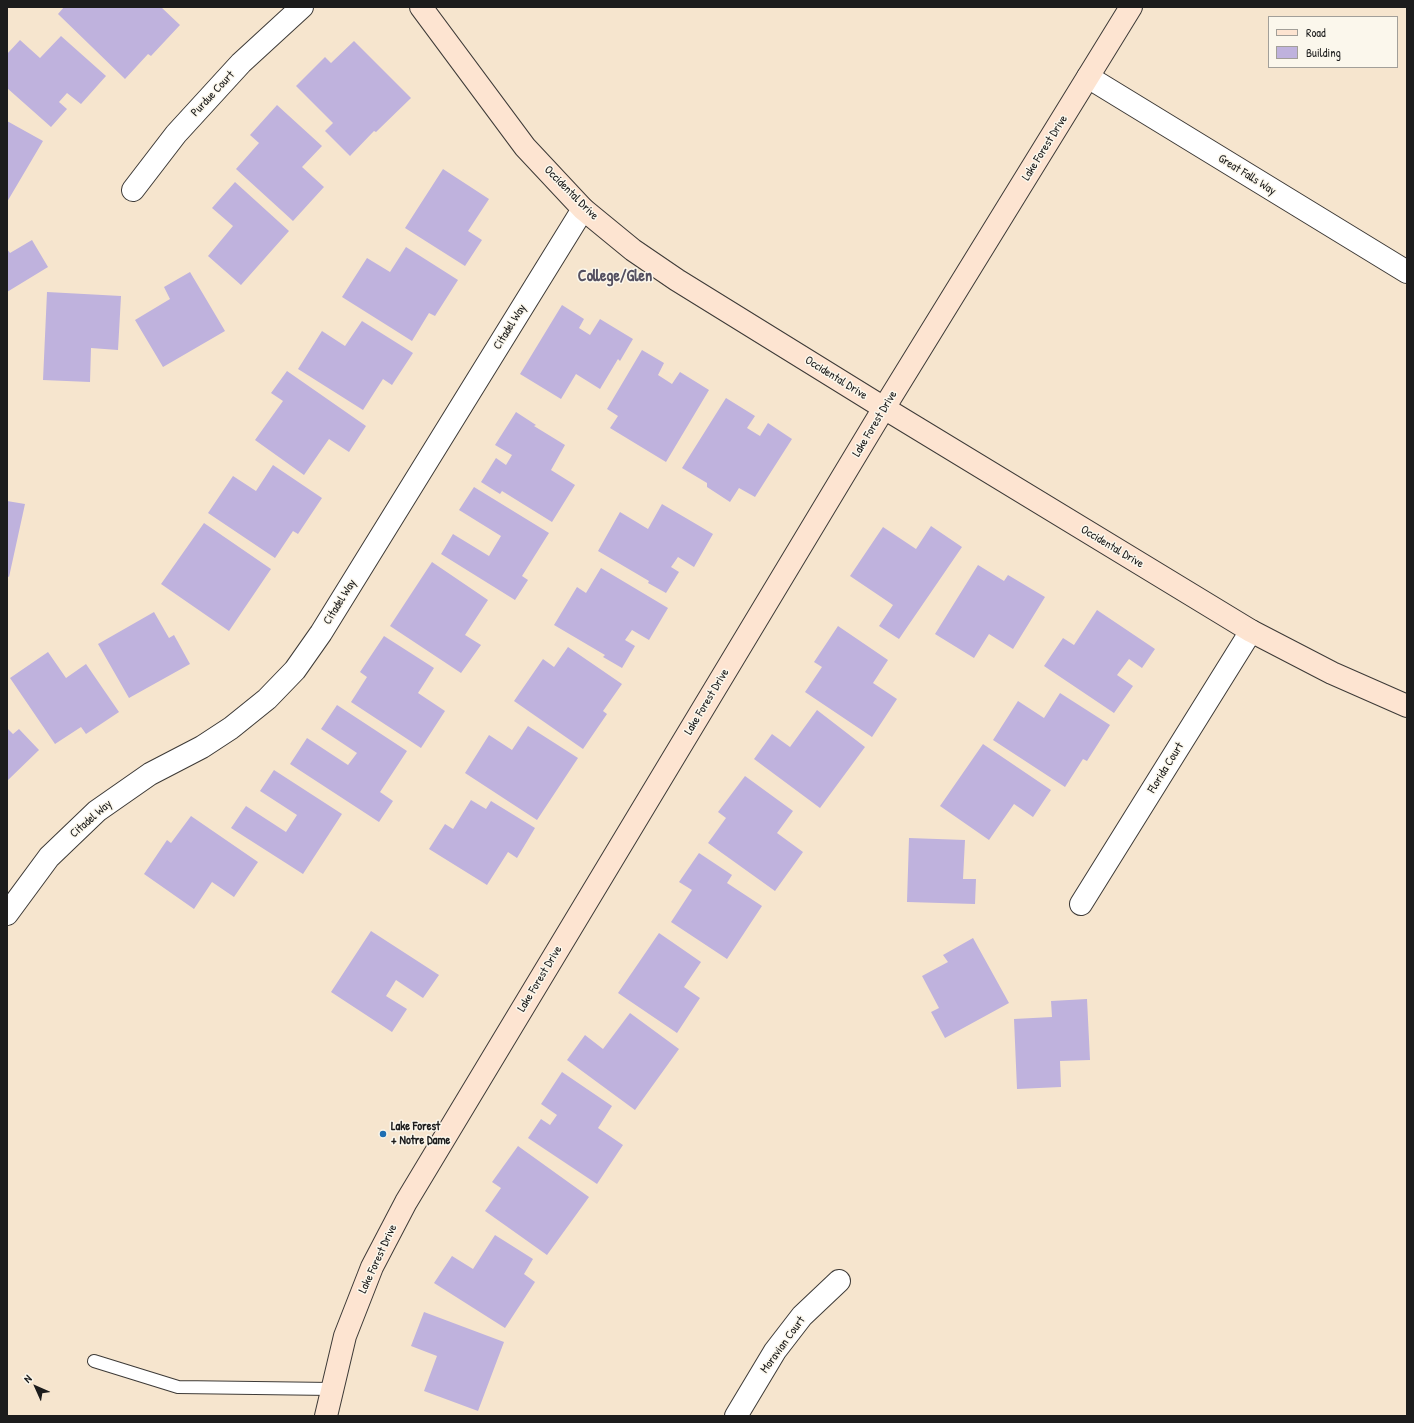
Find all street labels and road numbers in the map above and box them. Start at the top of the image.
street label: Purdue Court [188,68,238,120]
street label: Lake Forest Drive [1019,113,1071,183]
street label: Great Falls Way [1215,151,1279,199]
street label: Occidental Drive [541,163,601,223]
street label: Citadel Way [490,302,530,352]
street label: Occidental Drive [802,353,870,403]
street label: Lake Forest Drive [850,388,900,460]
street label: Occidental Drive [1078,523,1146,571]
street label: Citadel Way [320,577,360,627]
street label: Lake Forest Drive [682,666,732,738]
street label: Florida Court [1145,740,1187,796]
street label: Citadel Way [67,797,115,841]
street label: Lake Forest Drive [515,943,565,1015]
street label: Lake Forest Drive [356,1222,400,1296]
street label: Moravian Court [758,1314,808,1376]

